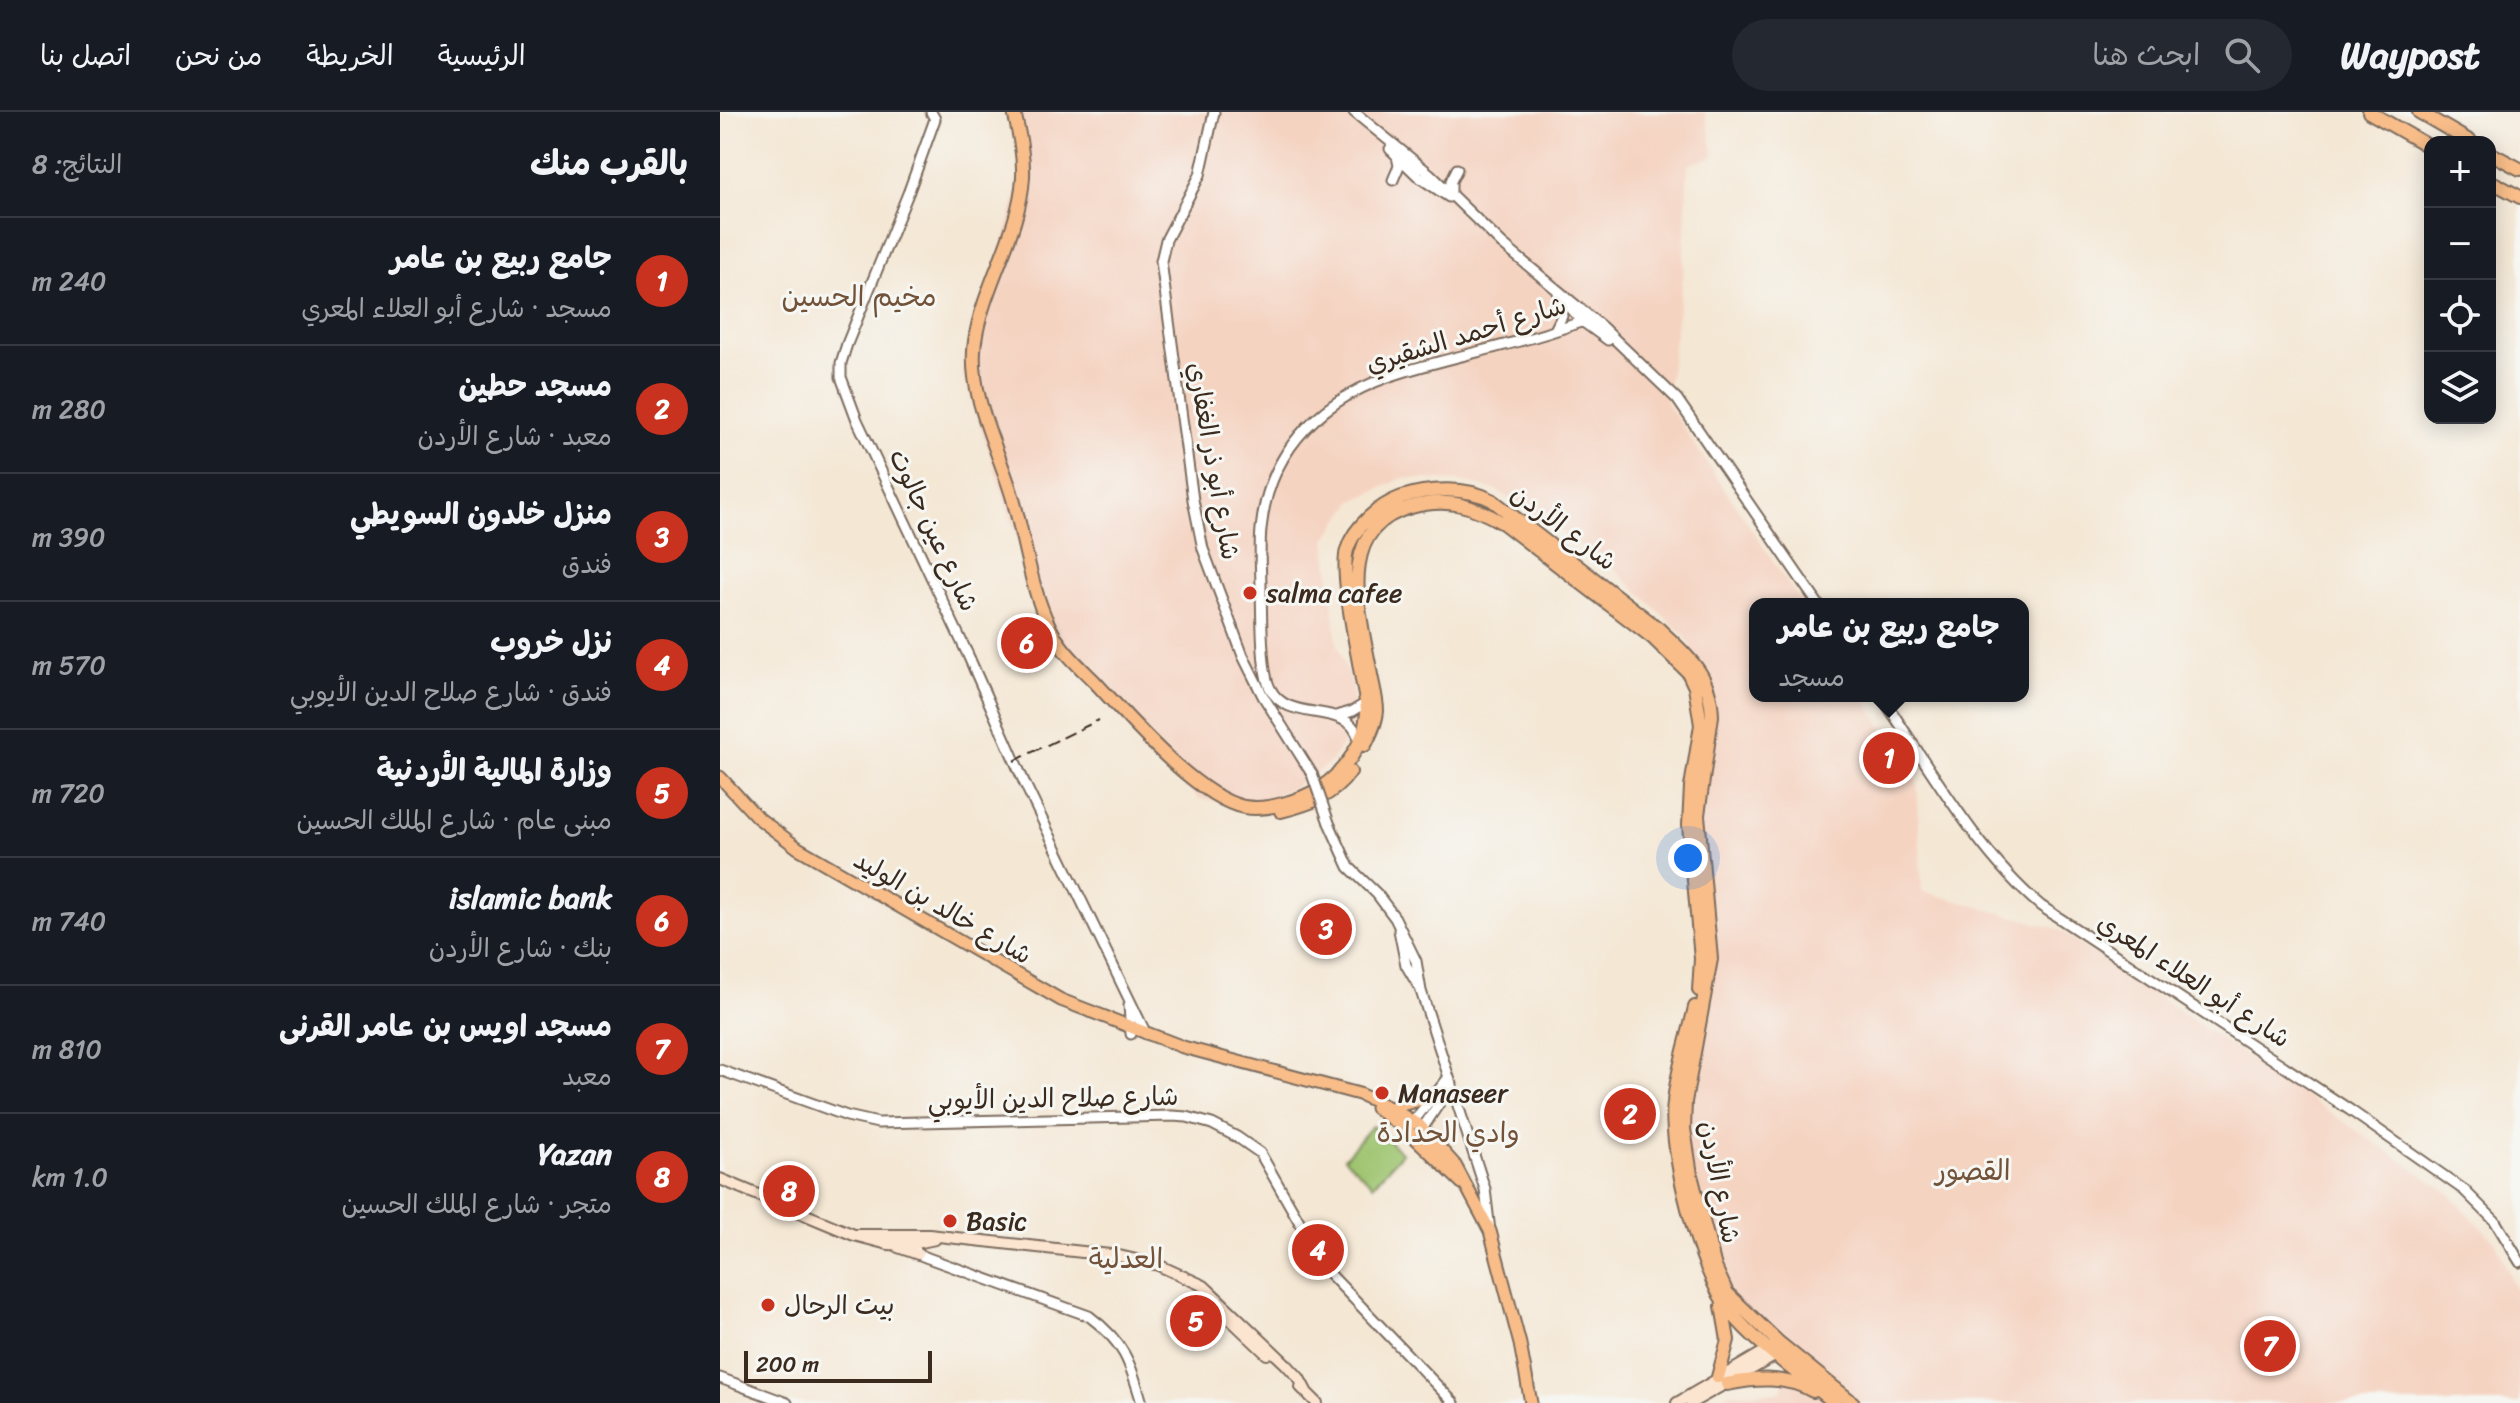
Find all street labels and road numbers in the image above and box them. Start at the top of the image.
street label: شارع أحمد الشقيري [1360,282,1572,386]
street label: شارع أبو ذر الغفاري [1174,358,1254,564]
street label: شارع عين جالوت [876,441,992,619]
street label: شارع الأردن [1501,471,1627,583]
street label: شارع خالد بن الوليد [845,837,1041,977]
street label: شارع أبو العلاء المعري [2088,900,2300,1060]
street label: شارع صلاح الدين الأيوبي [927,1073,1179,1123]
street label: شارع الأردن [1686,1117,1754,1247]

